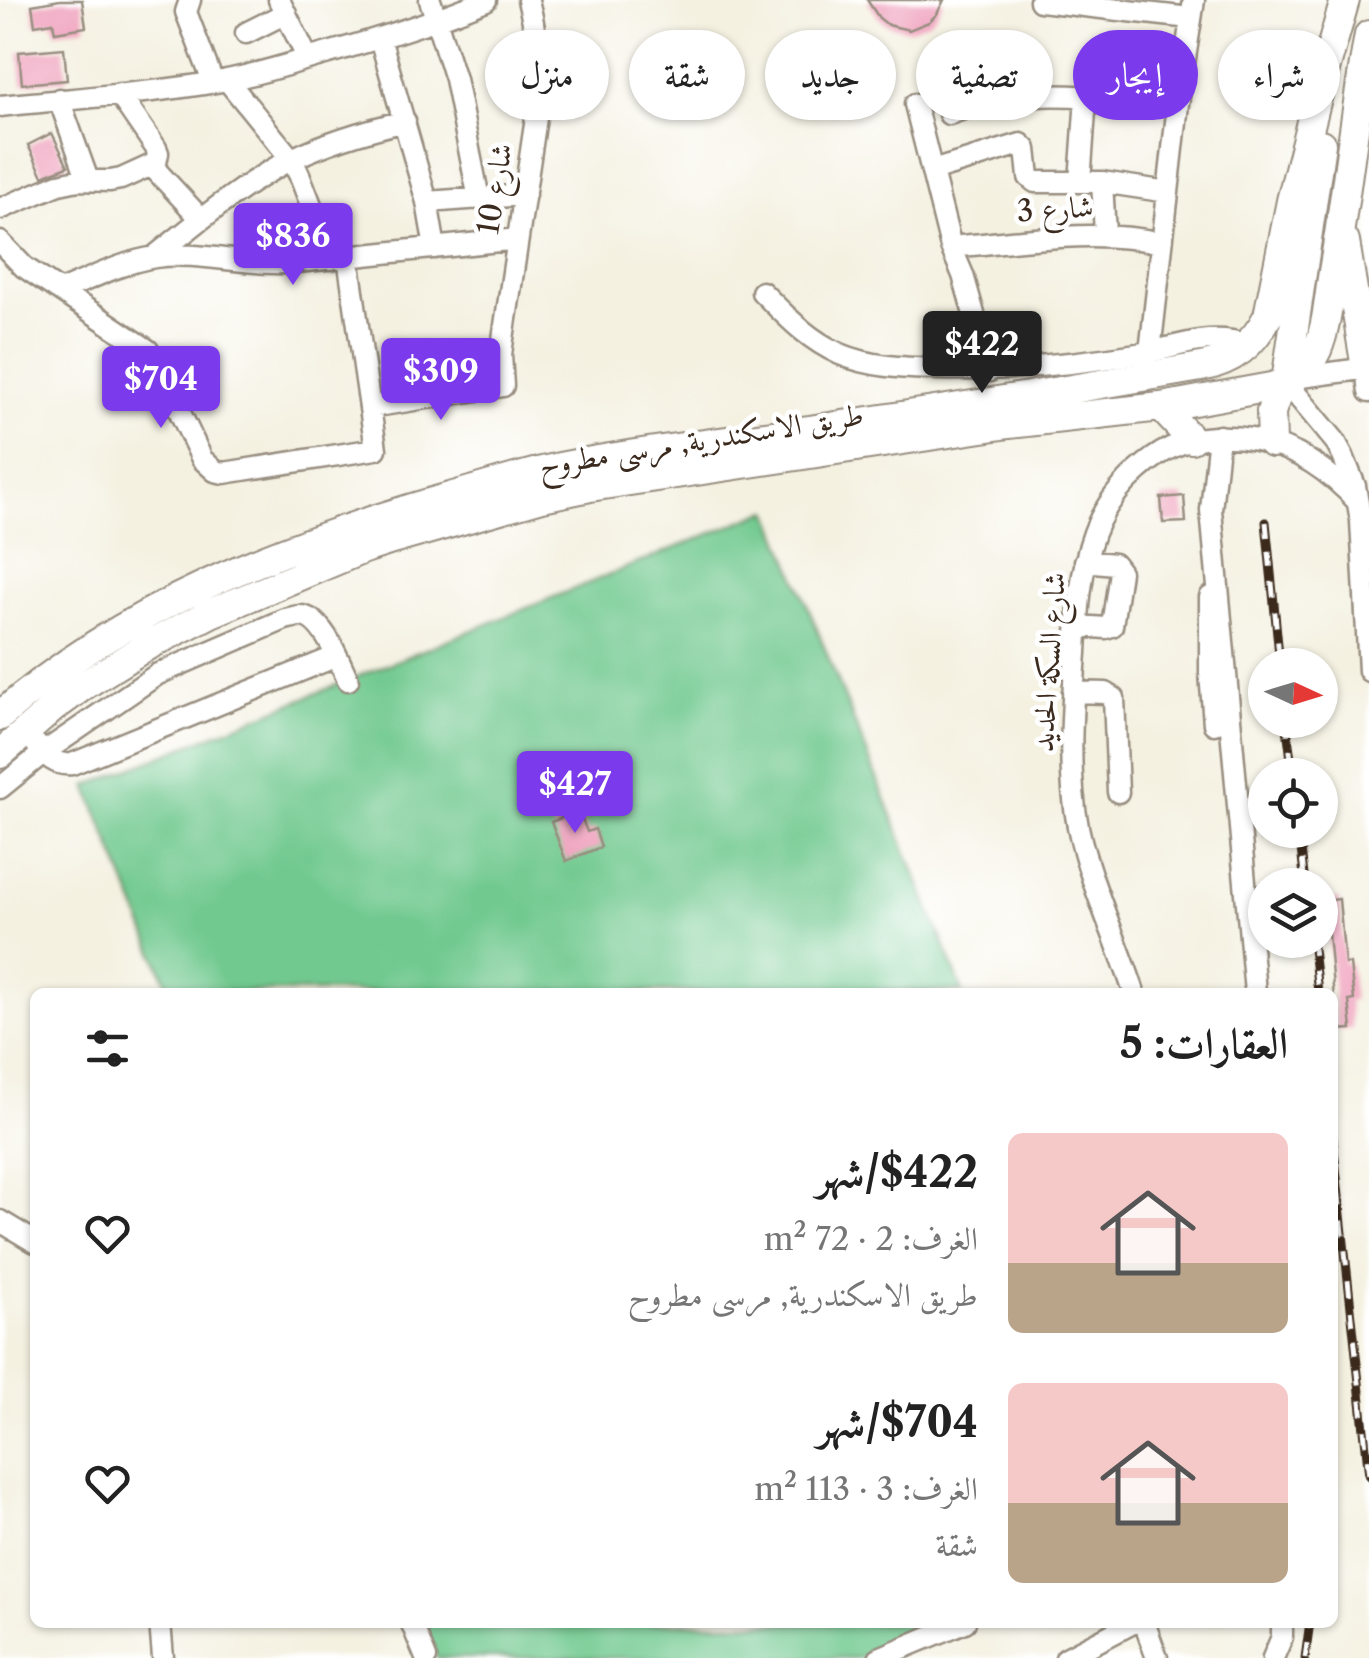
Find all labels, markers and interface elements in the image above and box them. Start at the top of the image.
chip: منزل [485,30,609,120]
chip: شقة [629,30,745,120]
chip: جديد [765,30,896,120]
chip: تصفية [916,30,1053,120]
chip: إيجار [1073,30,1198,120]
chip: شراء [1218,30,1340,120]
street label: شارع 10 [469,141,527,238]
street label: شارع 3 [1015,187,1095,237]
pin: $836 [234,203,352,288]
text: $836 [256,216,330,255]
pin: $422 [923,311,1041,396]
text: $422 [945,324,1019,363]
pin: $309 [382,338,500,423]
pin: $704 [102,346,220,431]
text: $309 [403,351,479,390]
text: $704 [124,359,198,398]
street label: طريق الاسكندرية, مرسى مطروح [536,396,867,491]
street label: شارع السكة الحديد [1024,571,1080,754]
north arrow [1248,648,1338,738]
map controls [1248,648,1338,958]
pin: $427 [516,751,634,836]
button: locate [1248,758,1338,848]
text: $427 [539,764,611,803]
button: layers [1248,868,1338,958]
text: العقارات: 5 [1120,1017,1288,1069]
icon: filters [80,1021,135,1076]
text: $422/شهر [816,1146,978,1198]
icon: home [1088,1173,1208,1293]
icon: heart [80,1206,135,1261]
text: الغرف: 2 · 72 m² [764,1219,978,1258]
text: طريق الاسكندرية, مرسى مطروح [628,1275,978,1314]
text: $704/شهر [817,1396,978,1448]
icon: home [1088,1423,1208,1543]
icon: heart [80,1456,135,1511]
text: الغرف: 3 · 113 m² [754,1469,978,1508]
text: شقة [936,1525,978,1564]

